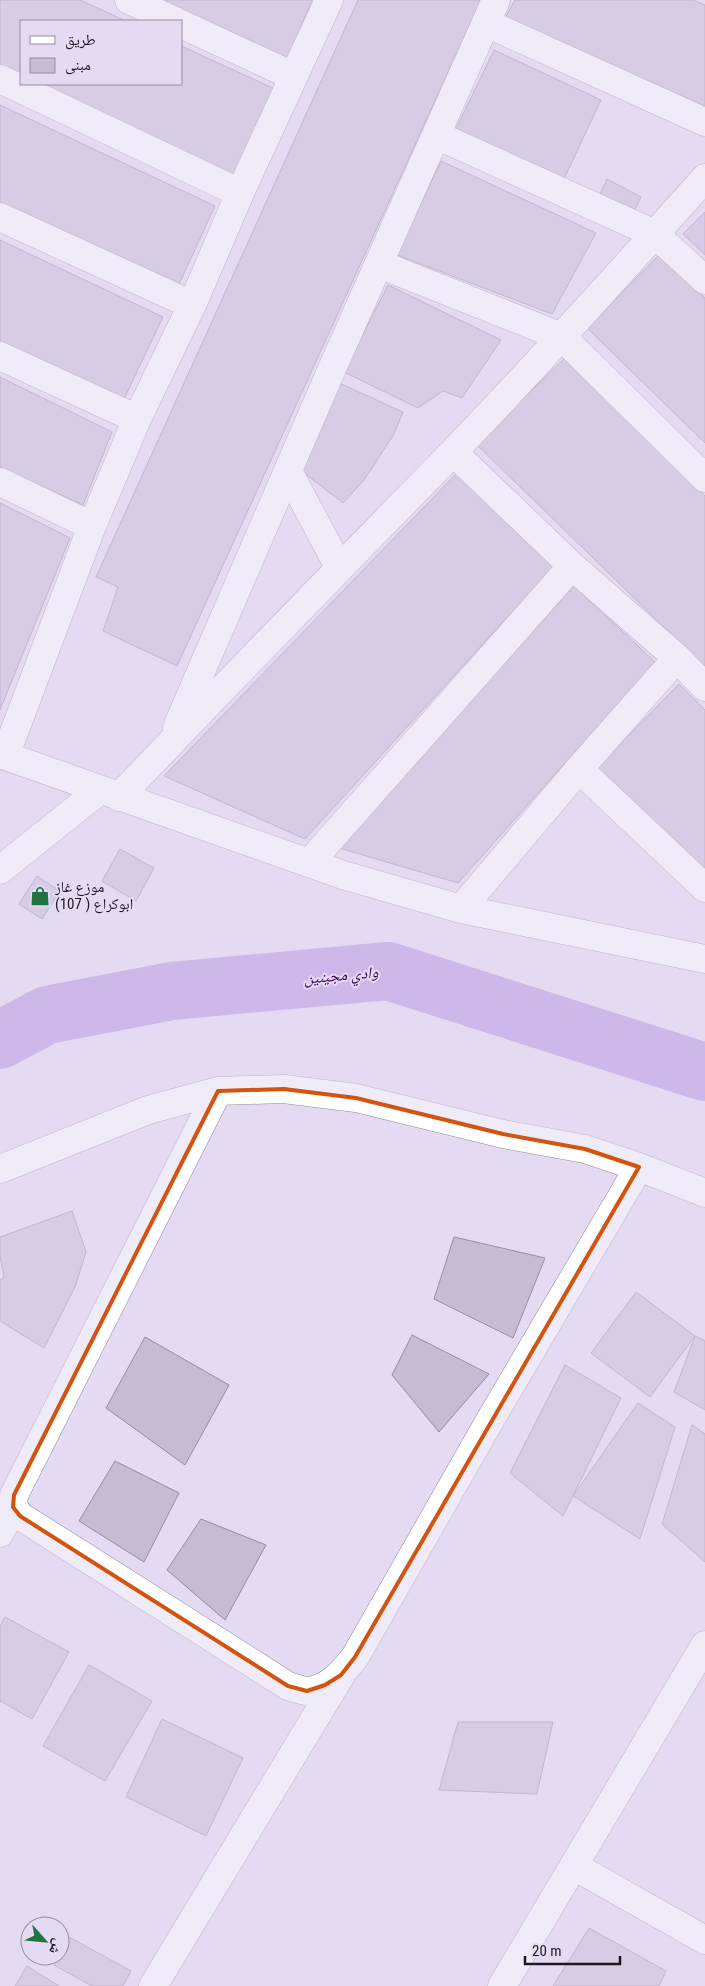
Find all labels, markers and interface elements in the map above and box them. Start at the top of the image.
legend [20,20,182,85]
text: طريق [65,31,96,50]
text: مبنى [65,56,91,75]
place label: موزع غاز ابوكراع ( 107) [54,878,133,914]
shop icon: موزع غاز ابوكراع ( 107) [29,885,51,907]
water label: وادي مجينين [303,962,380,991]
north arrow [20,1916,70,1966]
scale bar [525,1934,620,1966]
text: ش [45,1936,67,1957]
text: 20 m [532,1942,562,1960]

